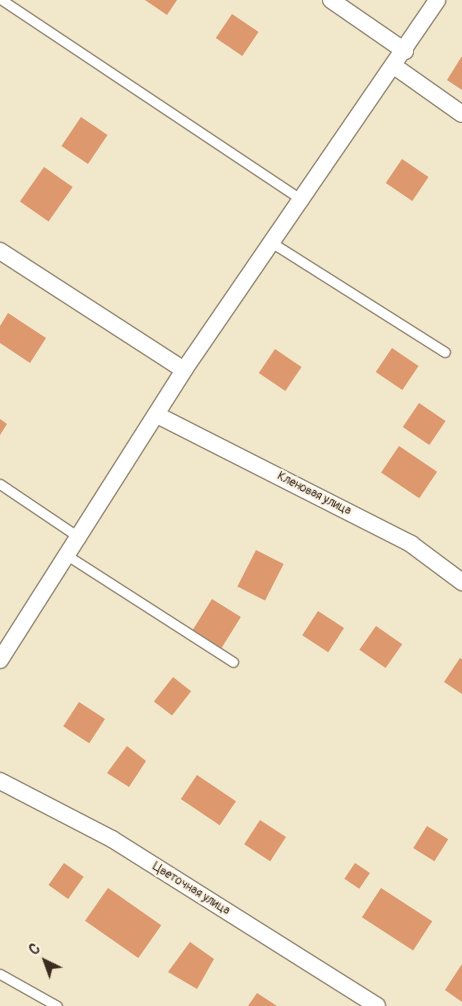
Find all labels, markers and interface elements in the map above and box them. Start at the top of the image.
street label: Кленовая улица [275,469,353,519]
street label: Цветочная улица [150,859,232,919]
north arrow [20,936,70,986]
text: С [26,940,44,959]

